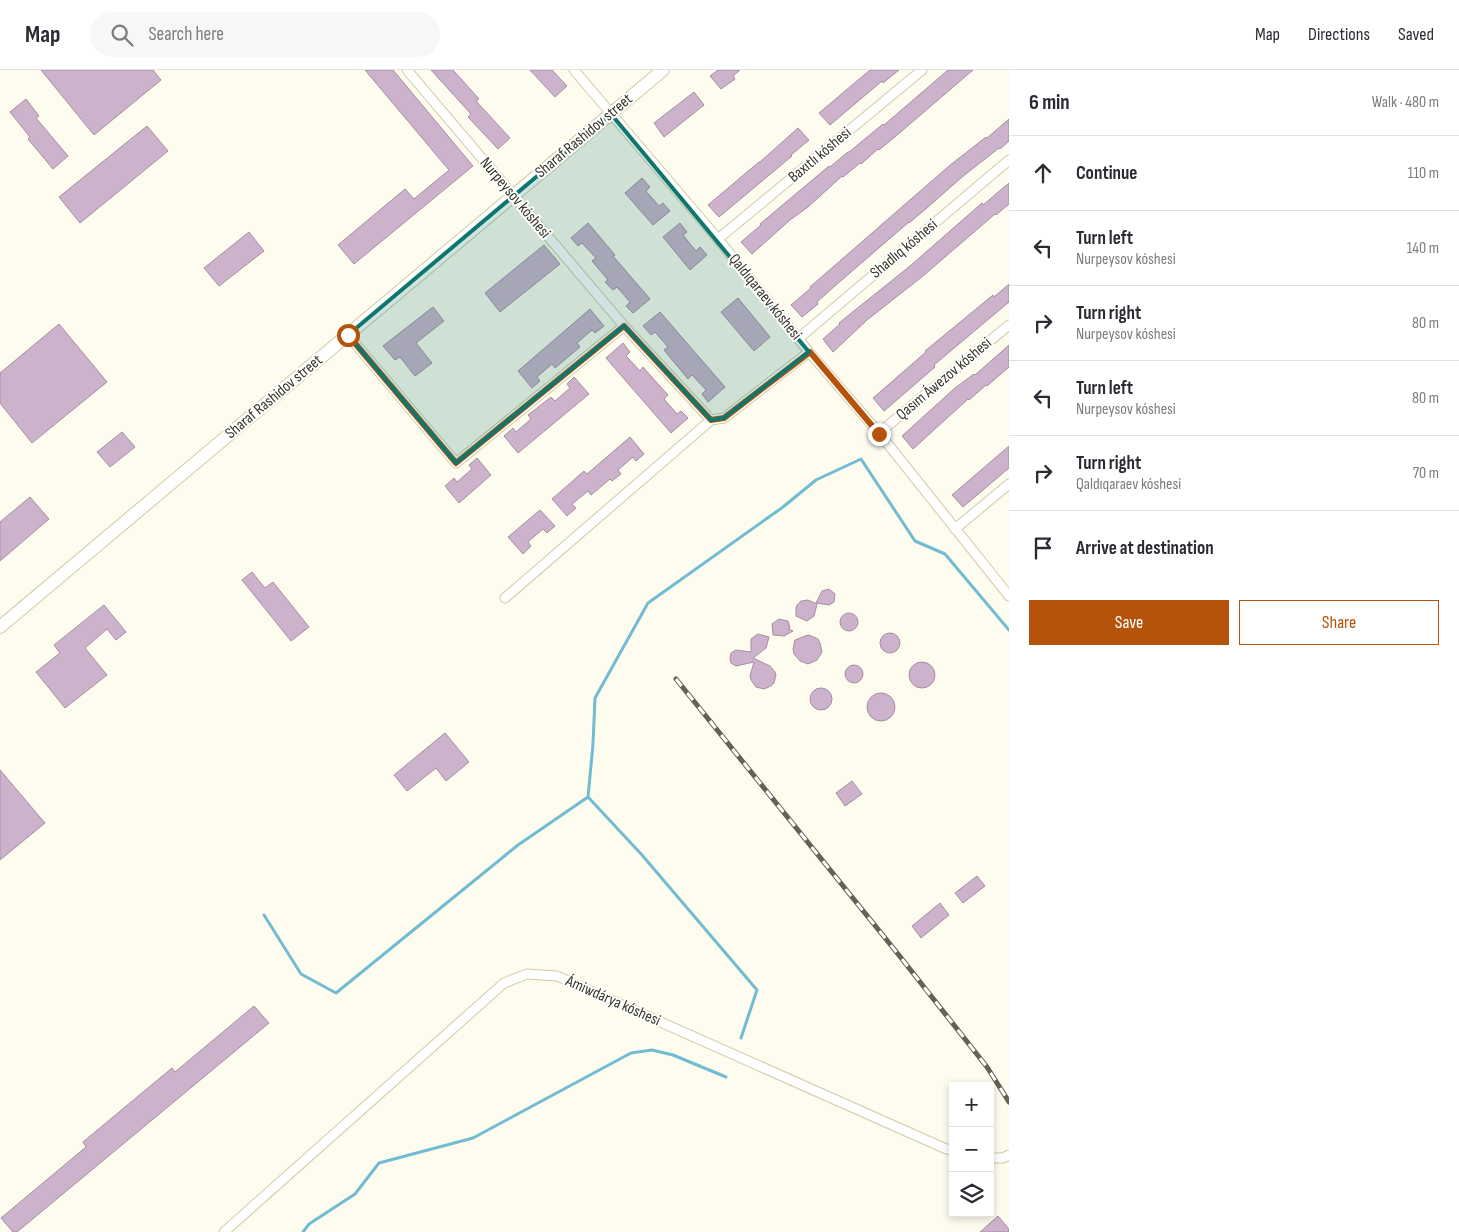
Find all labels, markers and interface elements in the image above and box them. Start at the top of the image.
search box [90,12,440,57]
text: Map [25,20,60,49]
icon: search [108,21,136,49]
text: Search here [148,23,224,46]
text: Map [1255,24,1280,45]
text: Directions [1308,24,1370,45]
text: Saved [1398,24,1434,45]
street label: Sharaf Rashidov street [532,90,637,182]
text: 6 min [1029,90,1070,115]
text: Walk · 480 m [1372,93,1439,112]
street label: Baxıtlı kóshesi [785,123,855,187]
street label: Nurpeysov kóshesi [476,154,554,242]
icon: ahead [1029,159,1057,187]
text: Continue [1076,162,1137,185]
text: 110 m [1408,164,1439,183]
street label: Shadlıq kóshesi [867,215,942,283]
text: Turn left [1076,227,1133,250]
icon: left [1029,234,1057,262]
text: 140 m [1407,239,1439,258]
street label: Qaldıqaraev kóshesi [725,250,805,344]
text: Nurpeysov kóshesi [1076,250,1176,269]
text: Turn right [1076,302,1141,325]
icon: right [1029,309,1057,337]
text: 80 m [1412,314,1439,333]
route start [337,324,360,347]
text: Nurpeysov kóshesi [1076,325,1176,344]
street label: Qasım Áwezov kóshesi [893,334,995,424]
street label: Sharaf Rashidov street [222,351,327,443]
text: Turn left [1076,377,1133,400]
icon: left [1029,384,1057,412]
text: 80 m [1412,389,1439,408]
text: Nurpeysov kóshesi [1076,400,1176,419]
route end [868,423,891,446]
text: Turn right [1076,452,1141,475]
icon: right [1029,459,1057,487]
text: 70 m [1413,464,1439,483]
text: Qaldıqaraev kóshesi [1076,475,1181,494]
icon: arrive [1029,534,1057,562]
text: Arrive at destination [1076,537,1214,560]
button: Save [1029,600,1229,645]
button: Share [1239,600,1439,645]
street label: Ámiwdárya kóshesi [562,971,663,1030]
map controls [949,1082,994,1217]
button: + [949,1082,994,1127]
button: − [949,1127,994,1172]
button: layers [949,1172,994,1217]

